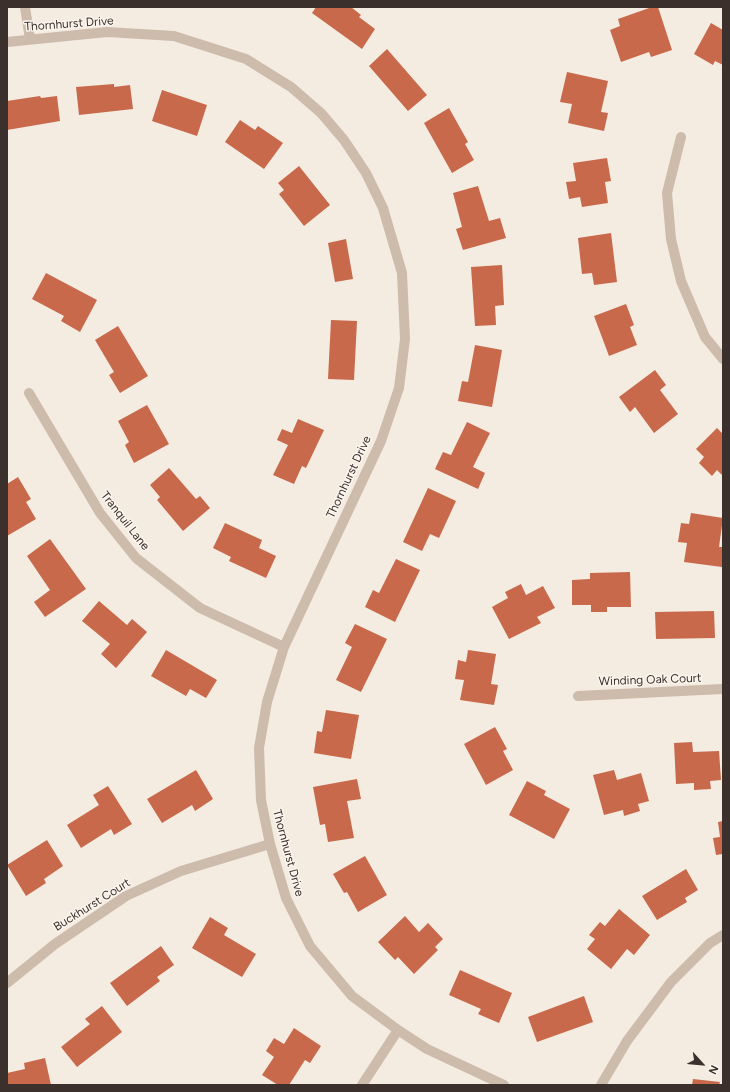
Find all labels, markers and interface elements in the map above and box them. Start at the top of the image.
street label: Thornhurst Drive [24,14,114,34]
street label: Thornhurst Drive [324,433,374,521]
street label: Tranquil Lane [98,489,152,553]
street label: Winding Oak Court [598,671,702,689]
street label: Thornhurst Drive [269,808,307,898]
street label: Buckhurst Court [51,876,133,934]
north arrow [682,1044,722,1084]
text: N [705,1063,721,1076]

